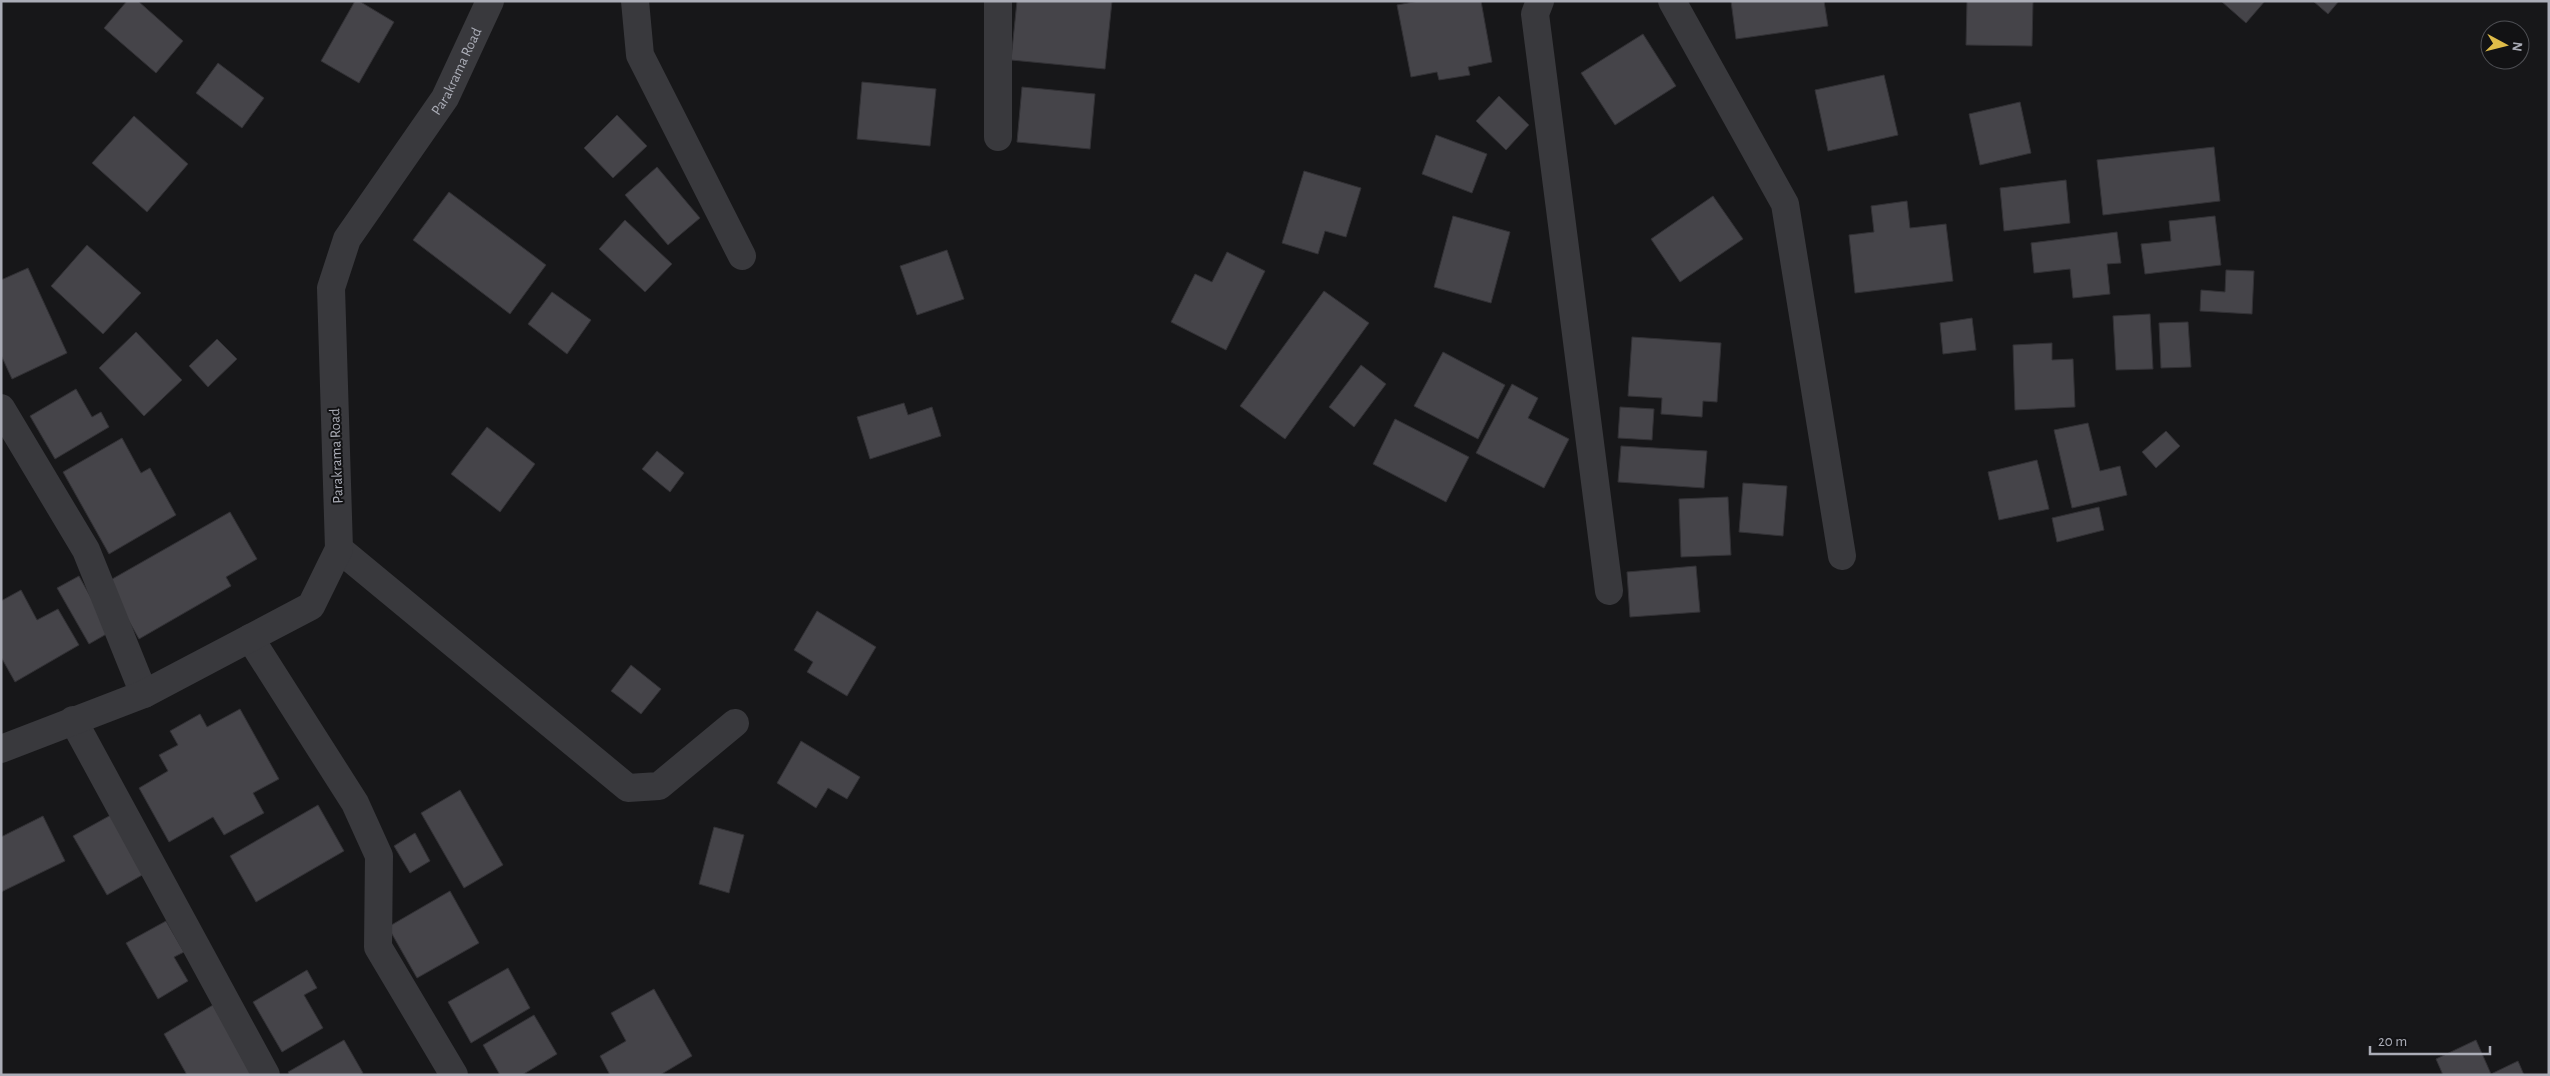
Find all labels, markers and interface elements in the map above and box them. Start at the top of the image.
north arrow [2480,20,2530,70]
street label: Parakrama Road [429,25,485,118]
text: N [2509,41,2524,52]
street label: Parakrama Road [327,408,346,504]
scale bar [2370,1024,2490,1056]
text: 20 m [2378,1034,2407,1049]

